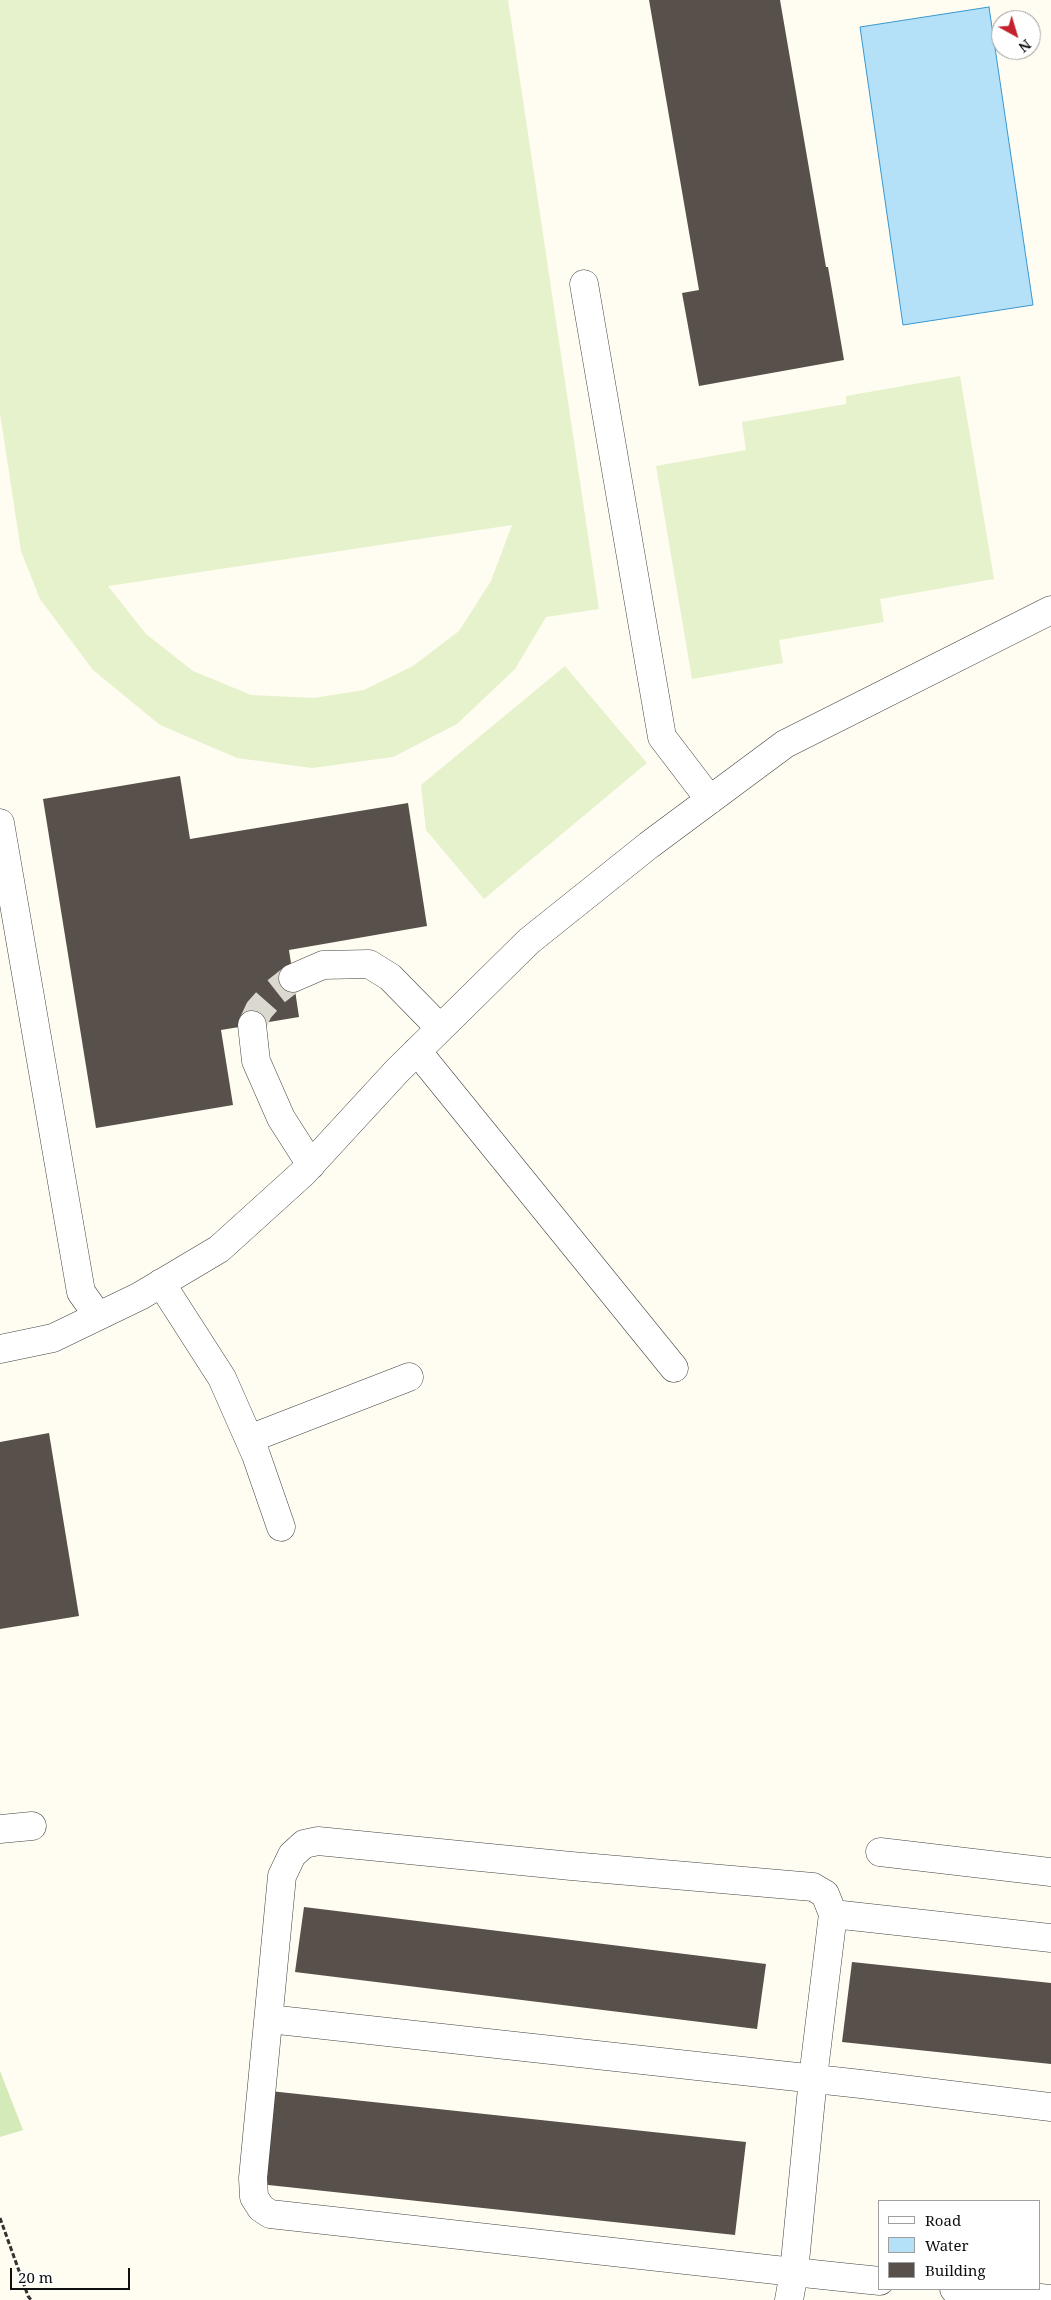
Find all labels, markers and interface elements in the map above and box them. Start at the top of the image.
north arrow [991,10,1041,60]
text: N [1015,35,1035,57]
legend [878,2200,1041,2290]
text: Road [925,2210,961,2230]
text: Water [925,2235,968,2255]
scale bar [12,2258,132,2290]
text: Building [925,2260,986,2280]
text: 20 m [18,2267,53,2287]

